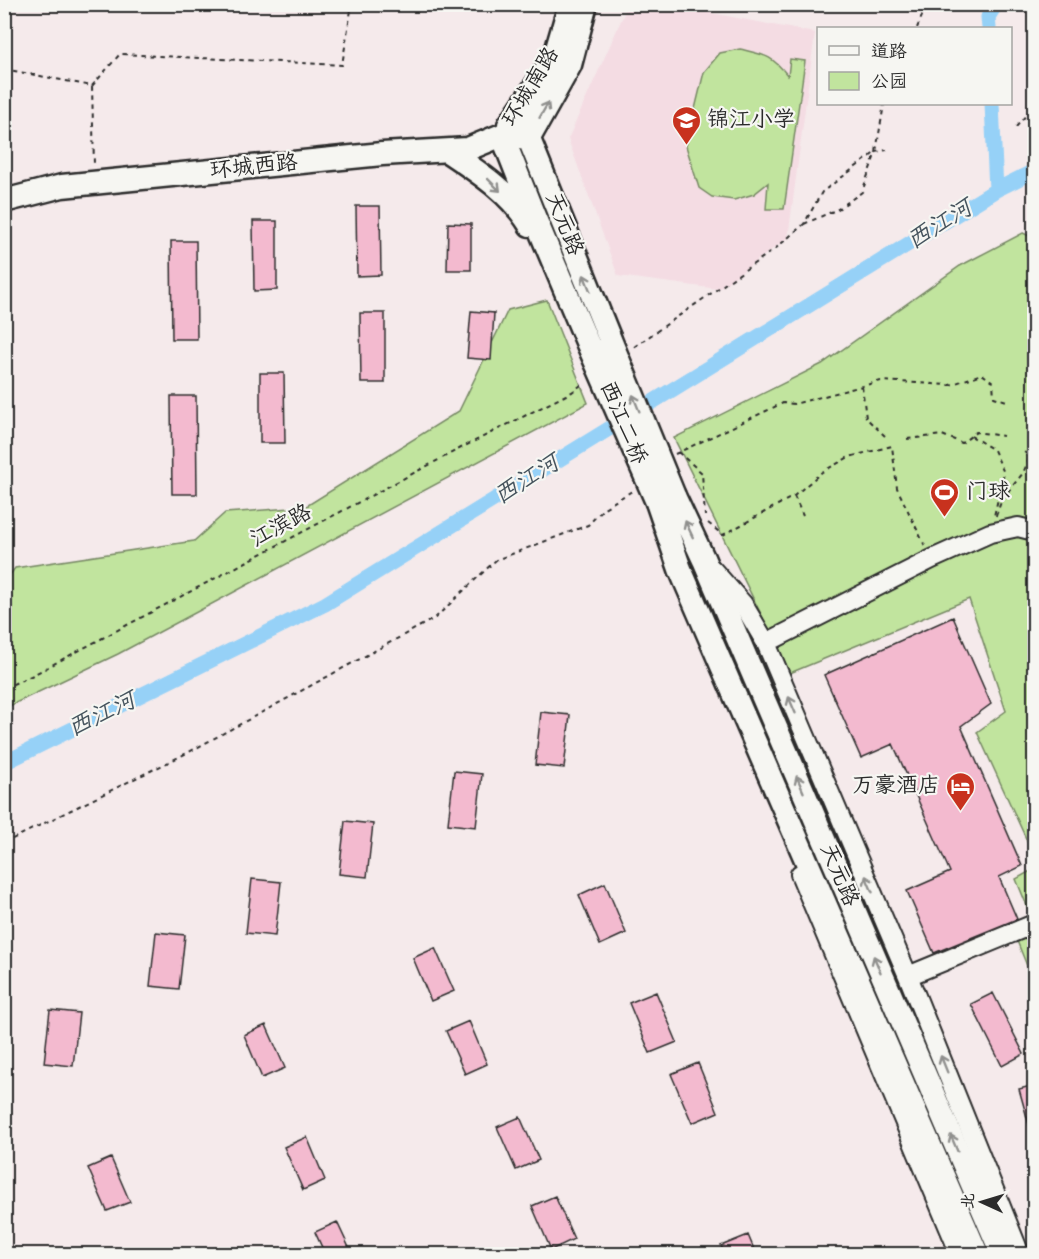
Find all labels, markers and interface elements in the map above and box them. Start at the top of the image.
legend [817,27,1012,105]
text: 道路 [871,40,907,64]
street label: 环城南路 [496,42,566,132]
text: 公园 [871,70,907,94]
one-way arrow [539,102,551,119]
school or university icon: 锦江小学 [670,104,702,146]
place label: 锦江小学 [707,106,795,134]
street label: 环城西路 [209,148,299,186]
one-way arrow [487,178,502,192]
street label: 天元路 [539,188,589,260]
water label: 西江河 [901,191,982,257]
one-way arrow [581,274,592,293]
street label: 西江二桥 [593,377,653,469]
one-way arrow [630,394,641,412]
water label: 西江河 [488,446,569,512]
sports icon: 门球 [929,476,961,518]
place label: 门球 [966,478,1010,506]
street label: 江滨路 [245,498,317,554]
one-way arrow [683,520,695,538]
water label: 西江河 [63,684,145,745]
one-way arrow [786,696,797,714]
hotel icon: 万豪酒店 [945,770,977,812]
place label: 万豪酒店 [852,772,940,800]
one-way arrow [794,776,805,794]
street label: 天元路 [813,839,865,911]
one-way arrow [863,875,874,893]
one-way arrow [871,955,882,973]
one-way arrow [938,1055,949,1074]
one-way arrow [948,1134,959,1153]
north arrow [952,1172,1012,1232]
text: 北 [957,1192,980,1210]

